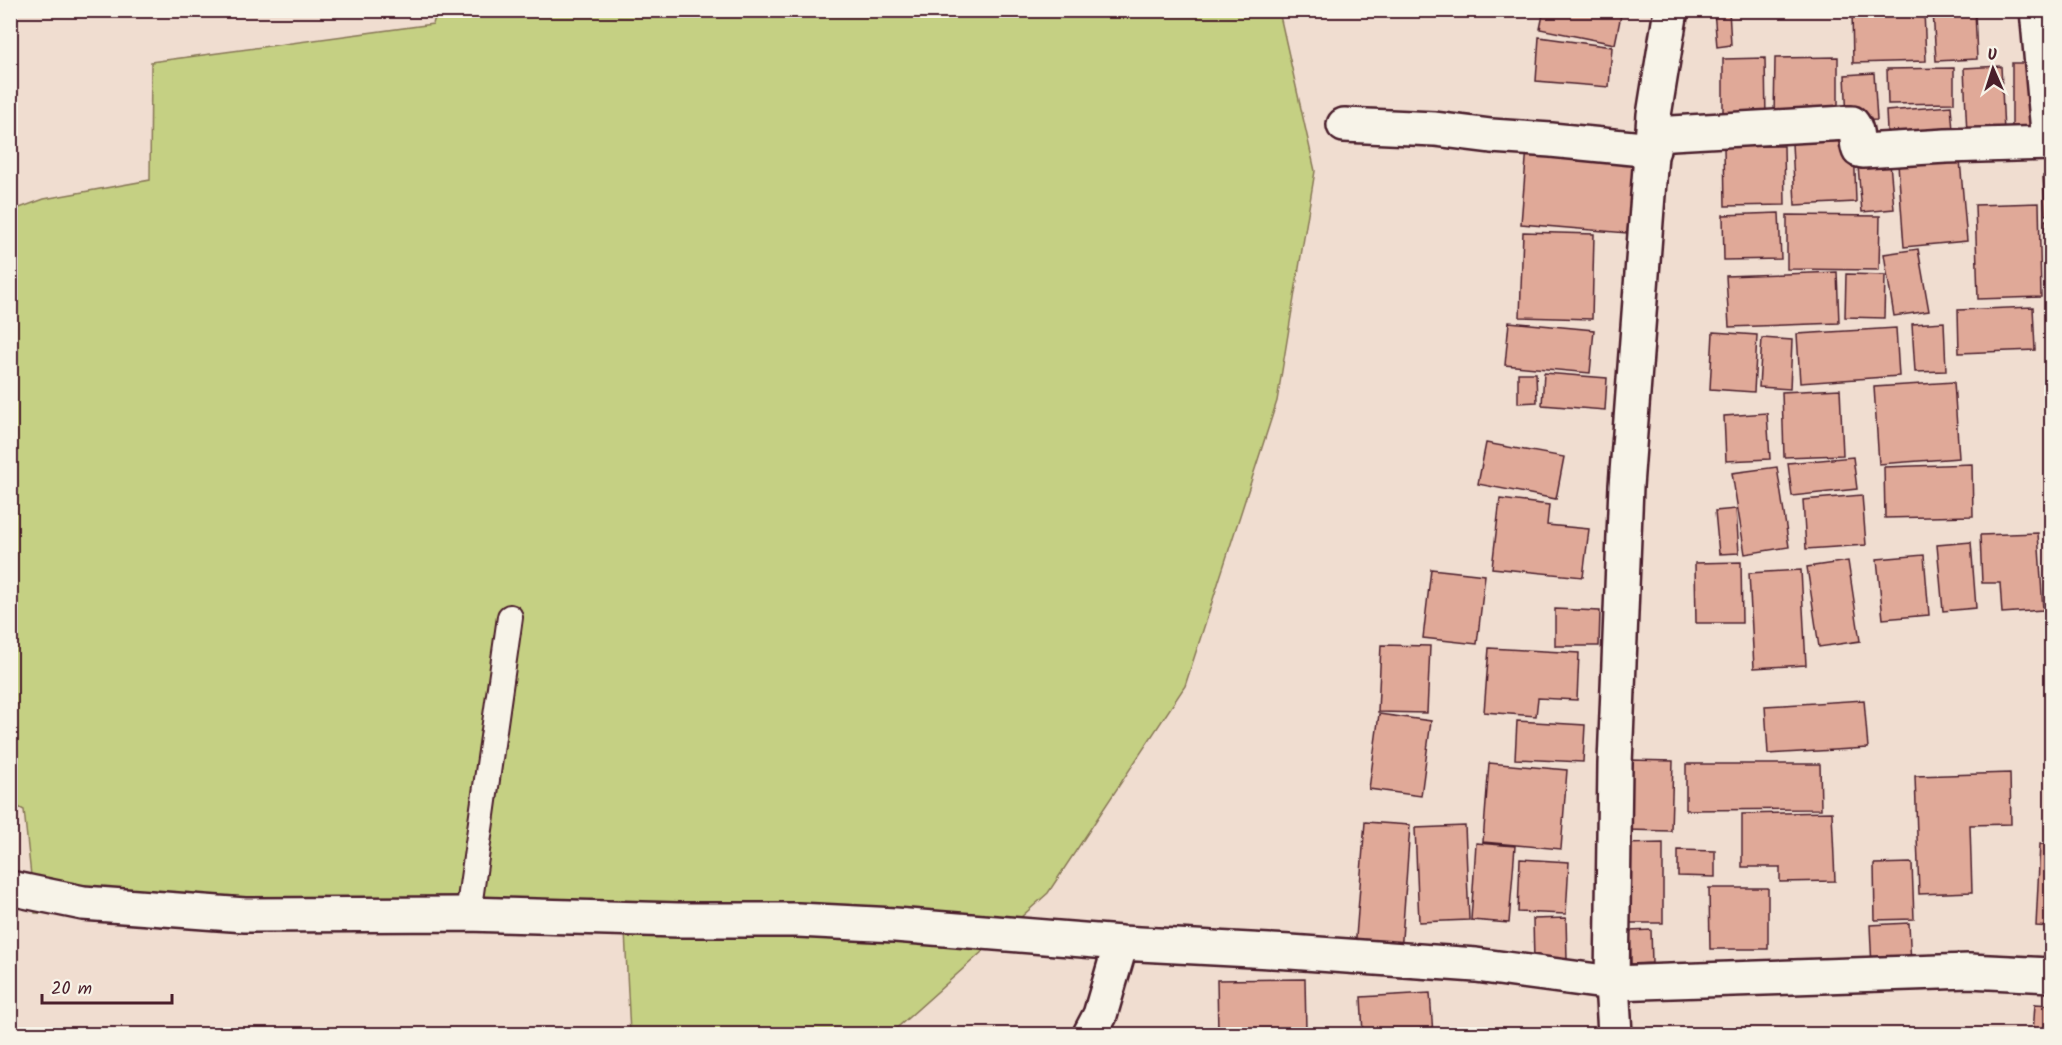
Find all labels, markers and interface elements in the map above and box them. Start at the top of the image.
north arrow [1963,39,2023,99]
text: U [1987,43,1998,68]
scale bar [42,967,172,1005]
text: 20 m [51,975,92,1004]

